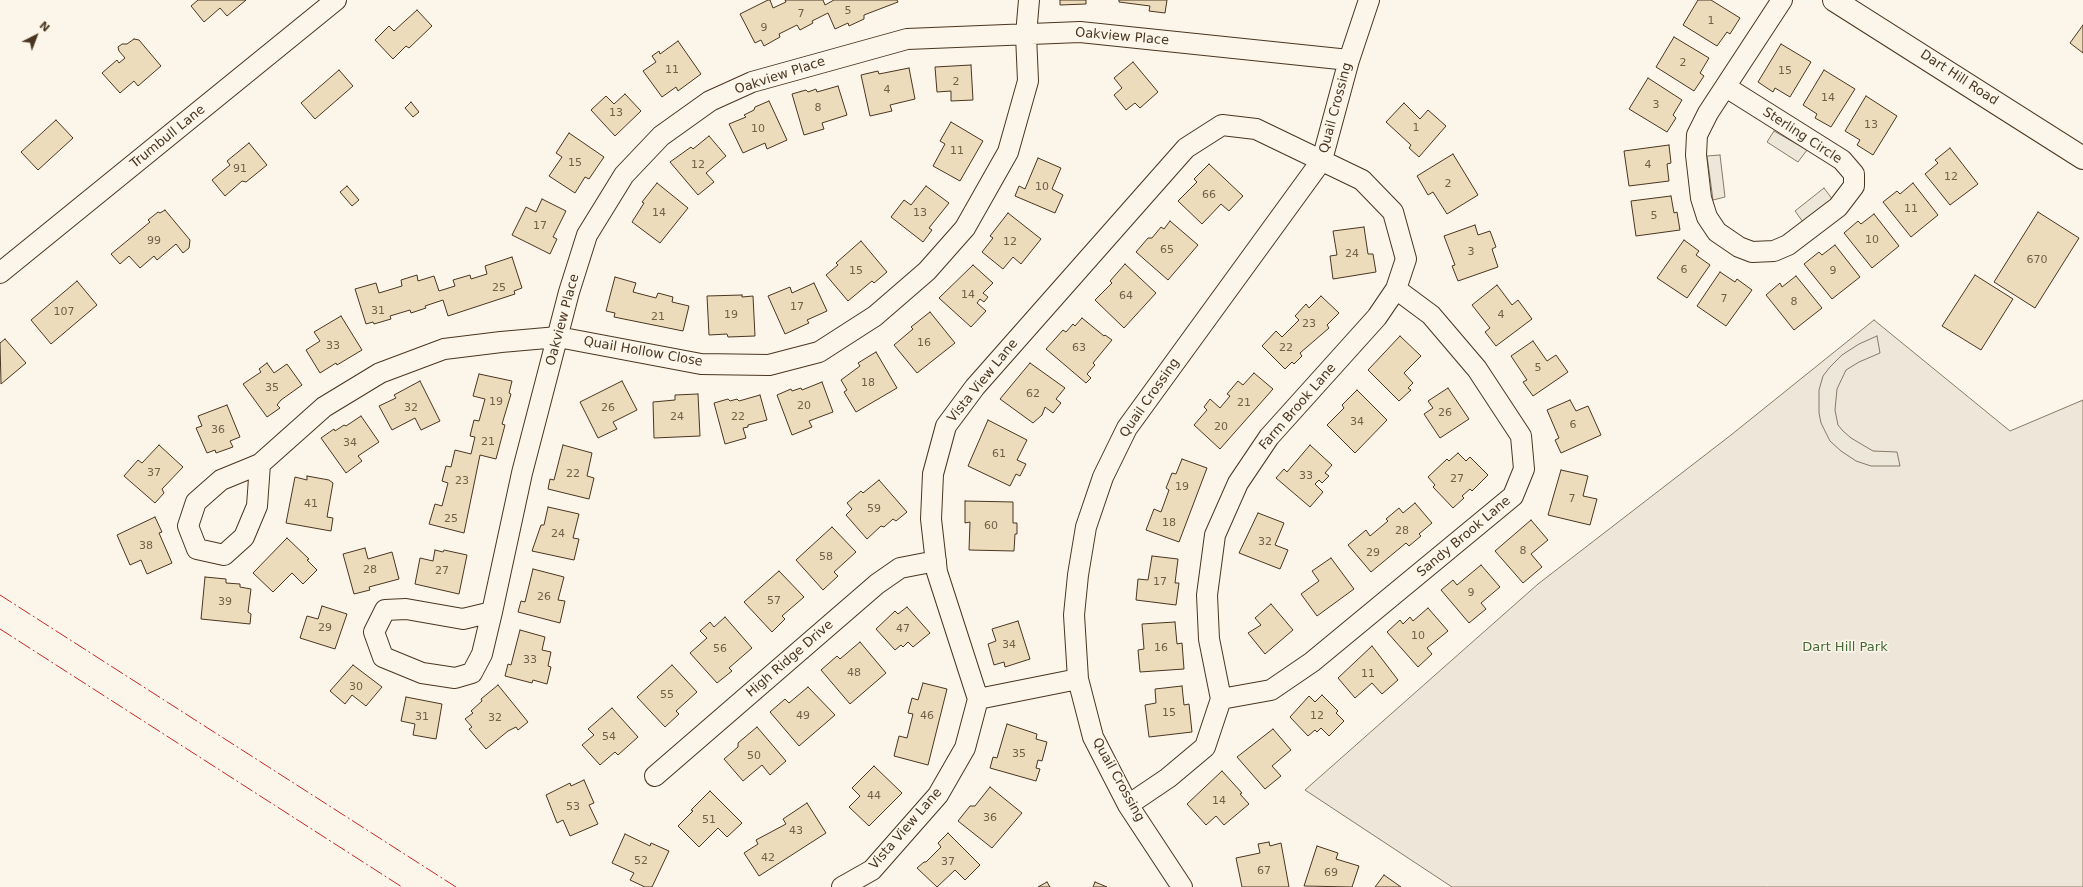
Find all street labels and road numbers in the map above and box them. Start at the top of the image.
street label: Oakview Place [1074,25,1170,49]
street label: Dart Hill Road [1917,47,2001,109]
street label: Oakview Place [733,54,827,98]
street label: Quail Crossing [1316,61,1356,155]
street label: Trumbull Lane [128,102,208,172]
street label: Sterling Circle [1760,105,1844,167]
street label: Oakview Place [543,272,583,368]
street label: Quail Hollow Close [582,334,704,370]
street label: Vista View Lane [945,336,1021,426]
street label: Quail Crossing [1117,355,1183,441]
street label: Farm Brook Lane [1256,361,1340,453]
street label: Sandy Brook Lane [1414,493,1514,581]
street label: High Ridge Drive [743,617,837,701]
street label: Quail Crossing [1089,735,1147,825]
street label: Vista View Lane [866,785,946,873]

